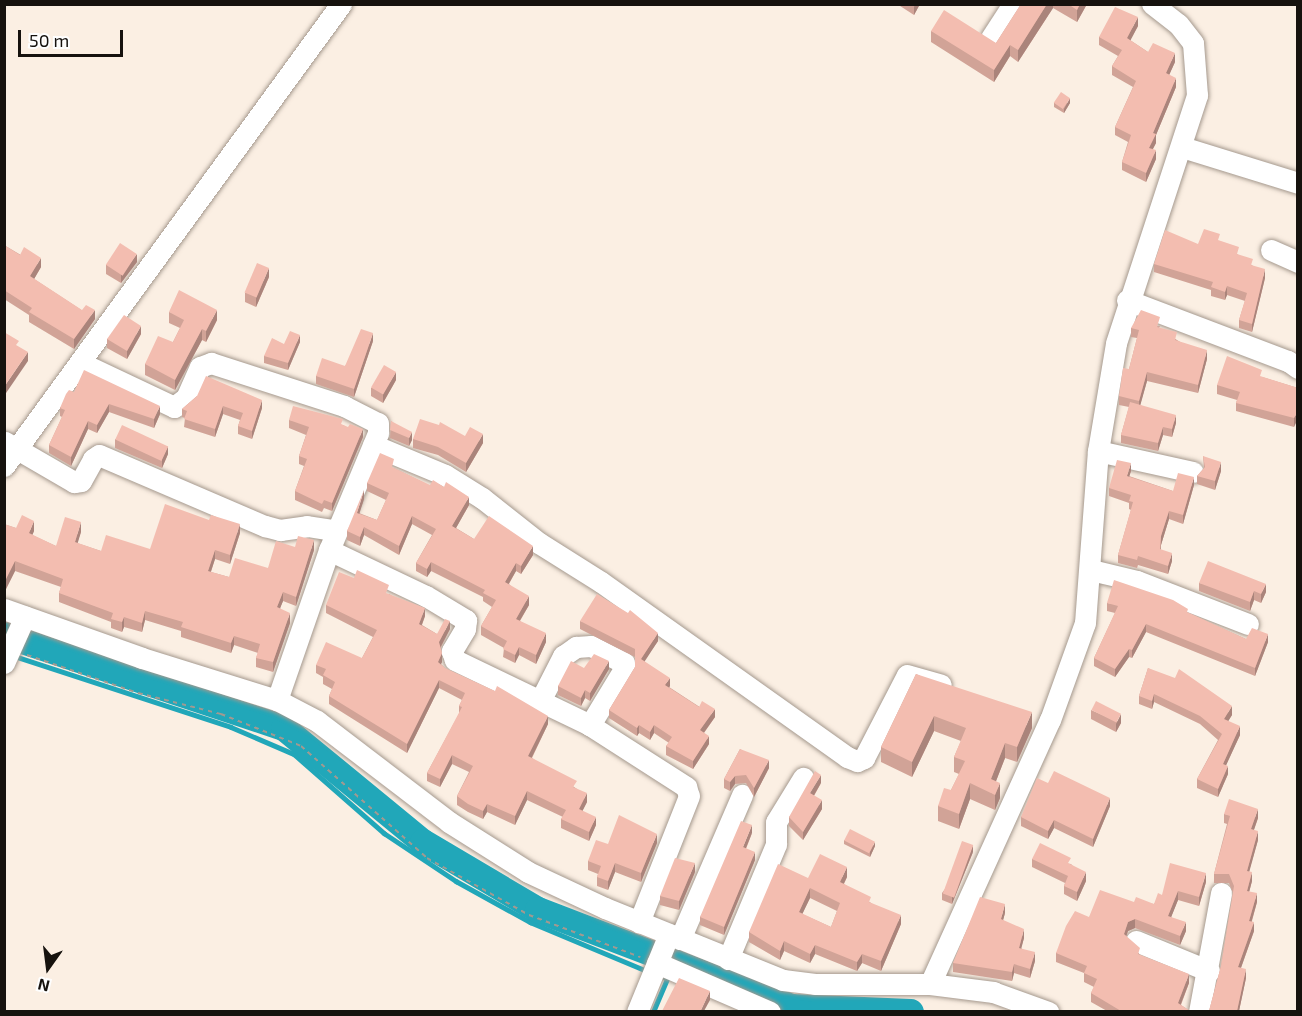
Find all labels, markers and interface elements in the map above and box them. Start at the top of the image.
scale bar [21,18,126,56]
text: 50 m [29,29,69,51]
north arrow [18,938,78,998]
text: N [36,975,51,997]

